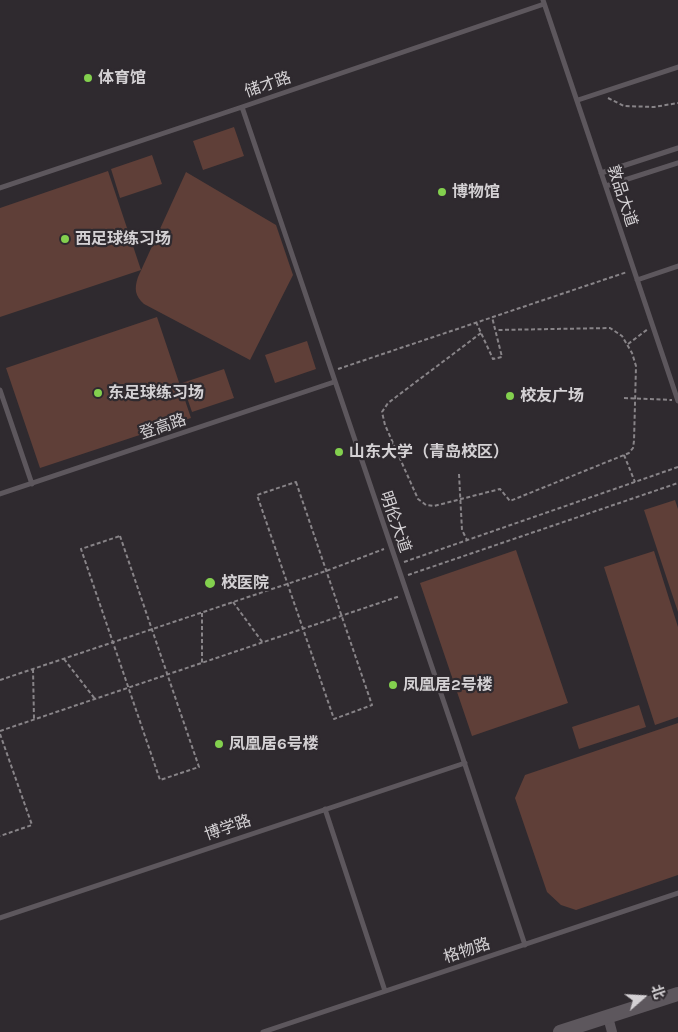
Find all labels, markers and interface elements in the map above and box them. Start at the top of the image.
place label: 体育馆 [98,68,146,88]
street label: 储才路 [242,68,294,102]
marker: 体育馆 [82,72,94,84]
street label: 敦品大道 [603,163,641,229]
place label: 博物馆 [452,182,500,202]
marker: 博物馆 [436,186,448,198]
place label: 西足球练习场 [75,229,171,249]
marker: 西足球练习场 [59,233,71,245]
place label: 东足球练习场 [108,383,204,403]
place label: 校友广场 [520,386,584,406]
marker: 东足球练习场 [92,387,104,399]
marker: 校友广场 [504,390,516,402]
street label: 登高路 [137,410,189,444]
place label: 山东大学（青岛校区） [349,442,509,462]
marker: 山东大学（青岛校区） [333,446,345,458]
street label: 明伦大道 [376,489,414,555]
place label: 校医院 [221,573,269,593]
marker: 校医院 [203,576,217,590]
place label: 凤凰居2号楼 [403,675,493,695]
marker: 凤凰居2号楼 [387,679,399,691]
place label: 凤凰居6号楼 [229,734,319,754]
marker: 凤凰居6号楼 [213,738,225,750]
street label: 博学路 [202,811,254,845]
street label: 格物路 [441,934,493,968]
north arrow [618,972,668,1022]
text: 北 [647,983,668,1001]

